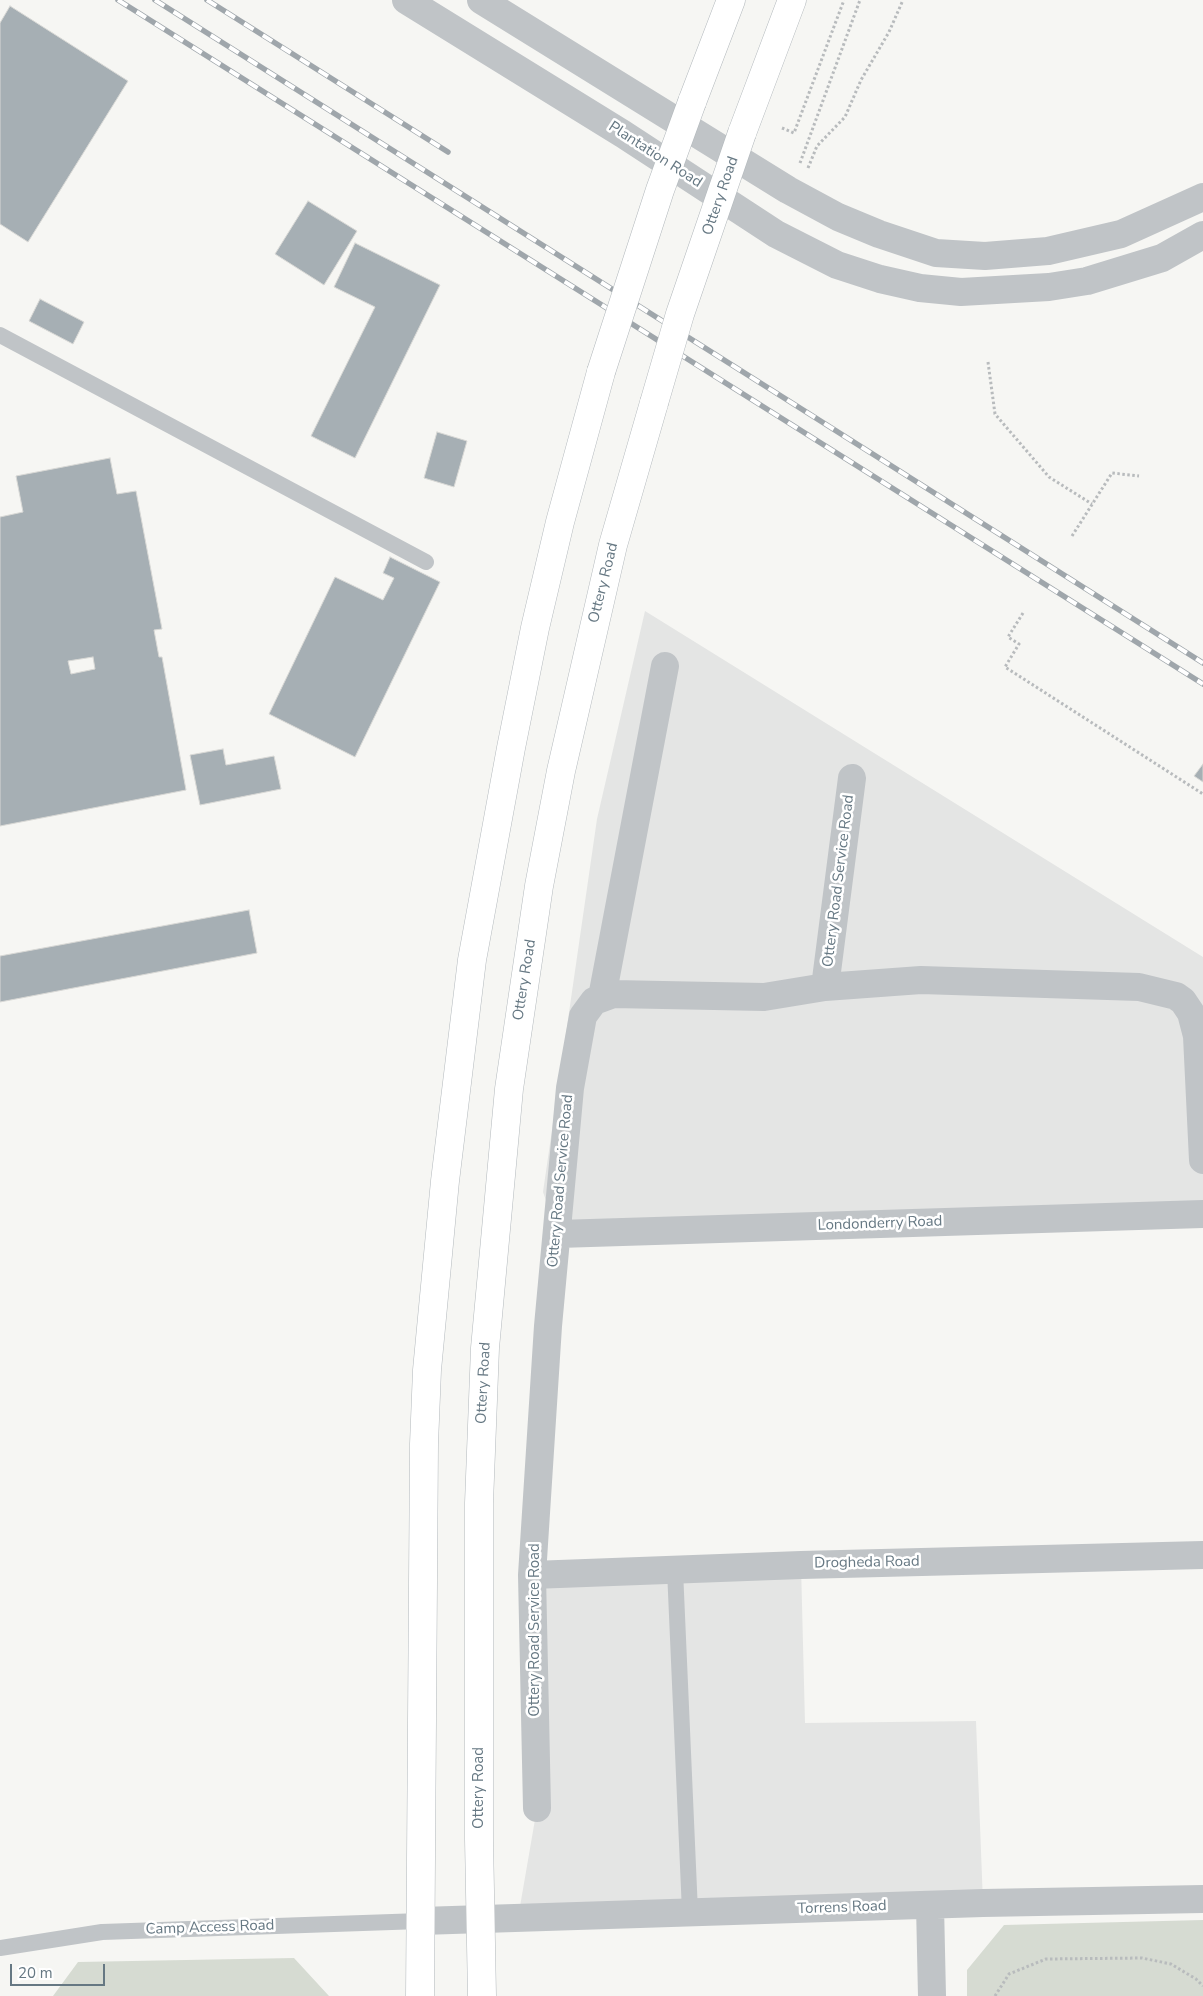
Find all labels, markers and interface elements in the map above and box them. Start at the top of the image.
street label: Plantation Road [605,118,705,192]
street label: Ottery Road [699,154,743,238]
street label: Ottery Road [585,541,623,625]
street label: Ottery Road Service Road [819,794,859,968]
street label: Ottery Road [510,938,540,1022]
street label: Ottery Road Service Road [544,1094,578,1268]
street label: Londonderry Road [817,1213,943,1235]
street label: Ottery Road [473,1342,495,1424]
street label: Ottery Road Service Road [526,1543,544,1717]
street label: Drogheda Road [814,1553,920,1573]
street label: Ottery Road [470,1747,488,1829]
street label: Torrens Road [797,1897,887,1919]
street label: Camp Access Road [145,1917,275,1939]
scale bar [12,1954,108,1986]
text: 20 m [18,1963,53,1983]

